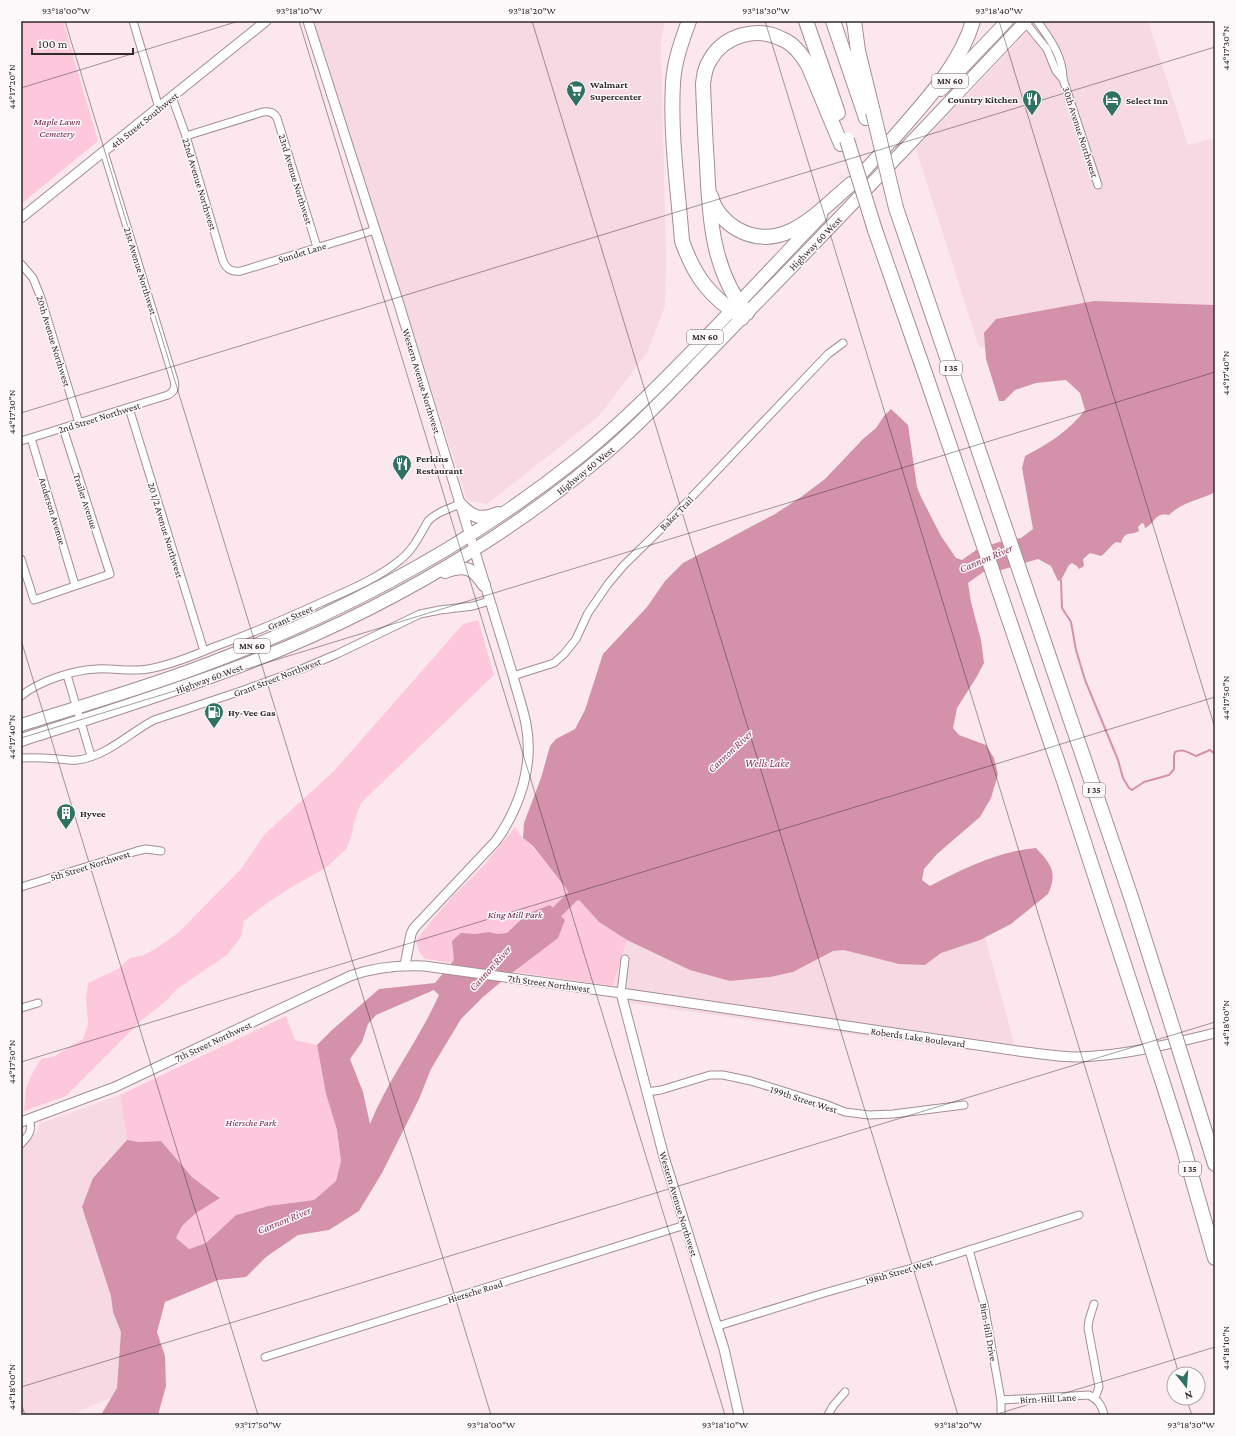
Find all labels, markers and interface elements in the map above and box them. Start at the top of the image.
text: 93°18'00"W [42,5,91,16]
text: 93°18'10"W [276,5,323,16]
text: 93°18'20"W [508,5,557,16]
text: 93°18'30"W [742,5,790,16]
text: 93°18'40"W [975,5,1023,16]
text: 44°17'30"N [1220,25,1231,70]
scale bar [32,30,133,56]
text: 100 m [38,37,68,51]
text: 44°17'20"N [6,64,17,110]
road number: MN 60 [932,74,968,88]
supermarket icon: Walmart Supercenter [565,79,587,107]
place label: Walmart Supercenter [589,79,642,102]
street label: 30th Avenue Northwest [1061,85,1101,180]
restaurant icon: Country Kitchen [1021,88,1043,116]
street label: 4th Street Southwest [108,89,181,151]
hotel icon: Select Inn [1101,89,1123,117]
place label: Country Kitchen [948,94,1018,105]
place label: Select Inn [1126,95,1168,106]
park label: Maple Lawn Cemetery [32,116,81,139]
street label: 23rd Avenue Northwest [277,133,315,226]
street label: 22nd Avenue Northwest [180,137,219,232]
street label: Highway 60 West [787,214,844,273]
street label: 21st Avenue Northwest [122,226,159,317]
street label: Sundet Lane [277,240,328,265]
street label: 20th Avenue Northwest [34,294,73,389]
street label: Western Avenue Northwest [400,327,443,436]
road number: MN 60 [687,330,723,344]
text: 44°17'40"N [1220,350,1231,395]
road number: I 35 [940,361,962,375]
text: 44°17'30"N [6,389,17,434]
street label: 2nd Street Northwest [57,400,142,435]
street label: Highway 60 West [554,443,617,497]
restaurant icon: Perkins Restaurant [391,453,413,481]
place label: Perkins Restaurant [416,453,463,476]
street label: Trailer Avenue [71,472,100,531]
street label: Anderson Avenue [37,476,68,547]
street label: 20 1/2 Avenue Northwest [146,481,186,580]
street label: Baker Trail [657,494,696,533]
water label: Cannon River [958,541,1015,575]
street label: Grant Street [266,602,315,632]
road number: MN 60 [234,639,270,653]
street label: Grant Street Northwest [232,655,323,699]
street label: Highway 60 West [174,661,245,696]
text: 44°17'50"N [1220,675,1231,720]
fuel station icon: Hy-Vee Gas [203,701,225,729]
place label: Hy-Vee Gas [228,707,275,718]
text: 44°17'40"N [6,714,17,759]
water label: Cannon River [705,727,756,775]
water label: Wells Lake [745,757,790,769]
road number: I 35 [1083,783,1105,797]
building icon: Hyvee [55,802,77,830]
place label: Hyvee [80,808,106,819]
street label: 5th Street Northwest [49,848,132,883]
park label: King Mill Park [488,909,543,920]
water label: Cannon River [467,942,514,993]
street label: 7th Street Northwest [507,972,591,995]
text: 44°18'00"N [1220,999,1231,1046]
street label: 7th Street Northwest [173,1019,254,1064]
street label: Roberds Lake Boulevard [870,1025,967,1050]
text: 44°17'50"N [6,1039,17,1084]
street label: 199th Street West [769,1083,839,1116]
park label: Hiersche Park [226,1117,277,1128]
street label: Western Avenue Northwest [657,1150,700,1259]
road number: I 35 [1179,1162,1201,1176]
water label: Cannon River [256,1203,314,1236]
street label: 198th Street West [864,1256,935,1286]
street label: Hiersche Road [446,1278,505,1305]
street label: Birn-Hill Drive [978,1302,999,1363]
text: 44°18'10"N [1220,1325,1231,1370]
text: 44°18'00"N [6,1363,17,1410]
north arrow [1166,1366,1206,1406]
text: N [1183,1389,1194,1403]
street label: Birn-Hill Lane [1020,1392,1077,1405]
text: 93°17'50"W [235,1419,282,1430]
text: 93°18'00"W [467,1419,516,1430]
text: 93°18'10"W [702,1419,749,1430]
text: 93°18'20"W [934,1419,983,1430]
text: 93°18'30"W [1167,1419,1215,1430]

